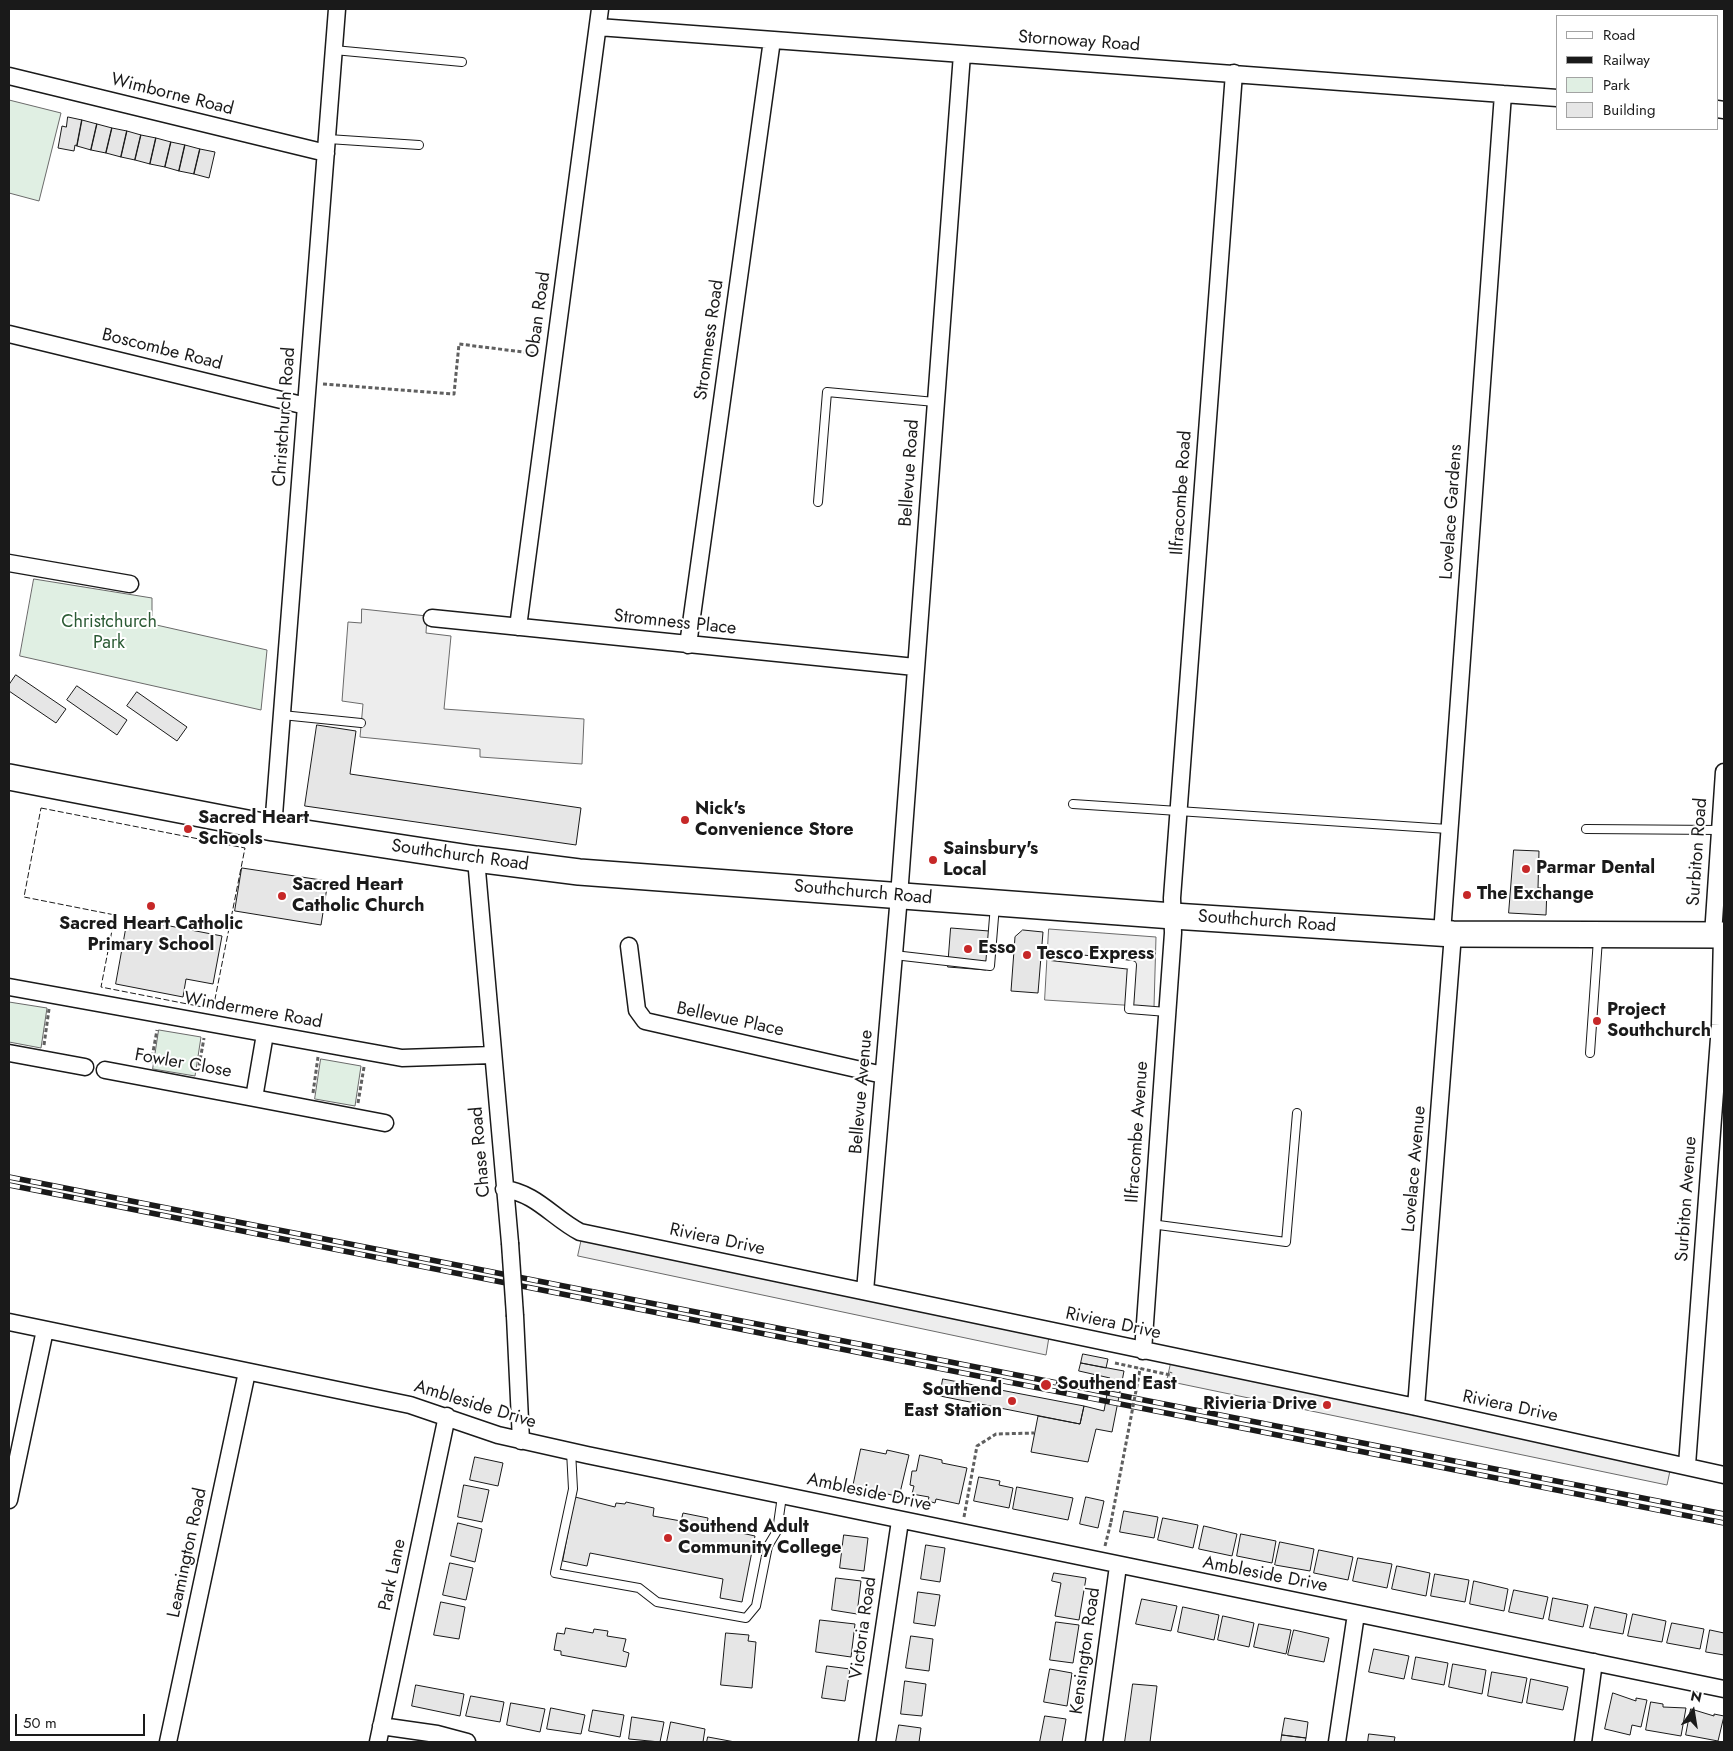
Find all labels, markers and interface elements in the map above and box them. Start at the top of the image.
legend [1556,15,1718,130]
text: Road [1603,24,1635,46]
street label: Stornoway Road [1017,27,1141,57]
text: Railway [1603,49,1650,71]
street label: Wimborne Road [108,69,236,121]
text: Park [1603,74,1630,96]
text: Building [1603,99,1655,121]
street label: Oban Road [522,271,556,359]
street label: Stromness Road [691,278,729,402]
street label: Boscombe Road [100,325,224,375]
street label: Christchurch Road [269,346,301,488]
street label: Bellevue Road [895,419,925,527]
street label: Ilfracombe Road [1167,430,1197,556]
street label: Lovelace Gardens [1436,444,1468,580]
street label: Stromness Place [613,606,737,640]
park label: Christchurch Park [61,612,157,654]
street label: Surbiton Road [1683,797,1713,907]
place label: Nick's Convenience Store [695,799,854,842]
place label: Sacred Heart Schools [198,808,309,851]
marker: Nick's Convenience Store [679,814,691,826]
marker: Sacred Heart Schools [182,823,194,835]
street label: Southchurch Road [390,836,530,876]
place label: Sainsbury's Local [943,839,1038,882]
marker: Sainsbury's Local [927,854,939,866]
place label: Parmar Dental [1536,858,1655,880]
marker: Parmar Dental [1520,863,1532,875]
place label: Sacred Heart Catholic Church [292,875,424,918]
street label: Southchurch Road [793,876,933,910]
place label: The Exchange [1477,884,1594,906]
marker: The Exchange [1461,889,1473,901]
marker: Sacred Heart Catholic Church [276,890,288,902]
marker: Sacred Heart Catholic Primary School [145,900,157,912]
street label: Southchurch Road [1197,906,1337,938]
place label: Sacred Heart Catholic Primary School [59,914,243,956]
place label: Esso [978,938,1016,960]
marker: Esso [962,943,974,955]
place label: Tesco Express [1037,944,1154,966]
marker: Tesco Express [1021,949,1033,961]
street label: Windermere Road [182,988,324,1034]
street label: Bellevue Place [674,998,786,1042]
place label: Project Southchurch [1607,1000,1711,1042]
marker: Project Southchurch [1591,1015,1603,1027]
street label: Bellevue Avenue [846,1029,878,1155]
street label: Fowler Close [133,1045,233,1083]
street label: Ilfracombe Avenue [1122,1060,1154,1204]
street label: Lovelace Avenue [1399,1105,1431,1233]
street label: Chase Road [466,1106,496,1198]
street label: Surbiton Avenue [1672,1136,1702,1262]
street label: Riviera Drive [667,1219,767,1261]
street label: Riviera Drive [1063,1303,1163,1345]
place label: Southend East [1057,1374,1177,1396]
street label: Ambleside Drive [411,1376,539,1434]
marker: Southend East [1039,1378,1053,1392]
place label: Southend East Station [904,1380,1002,1422]
street label: Riviera Drive [1460,1386,1560,1428]
place label: Rivieria Drive [1203,1394,1317,1416]
marker: Southend East Station [1006,1395,1018,1407]
marker: Rivieria Drive [1321,1399,1333,1411]
street label: Ambleside Drive [805,1469,933,1517]
street label: Leamington Road [164,1486,212,1620]
place label: Southend Adult Community College [678,1517,841,1560]
marker: Southend Adult Community College [662,1532,674,1544]
street label: Park Lane [375,1537,411,1613]
street label: Ambleside Drive [1201,1552,1329,1598]
street label: Victoria Road [846,1575,882,1681]
street label: Kensington Road [1066,1586,1106,1716]
text: N [1689,1685,1704,1707]
north arrow [1668,1686,1718,1736]
scale bar [18,1704,148,1736]
text: 50 m [23,1712,57,1734]

